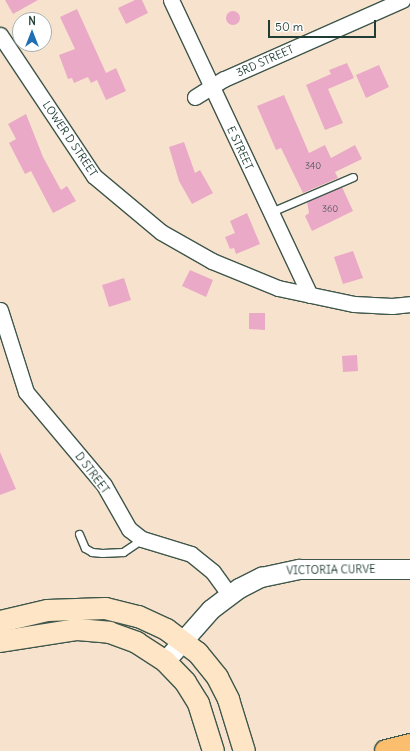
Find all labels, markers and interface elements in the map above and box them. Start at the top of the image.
north arrow [12,12,52,52]
scale bar [270,12,378,38]
text: N [28,14,36,28]
text: 50 m [275,19,303,34]
street label: 3RD STREET [234,43,296,79]
street label: LOWER D STREET [40,99,100,179]
street label: E STREET [224,124,256,172]
house number: 340 [305,161,321,171]
house number: 360 [322,204,338,214]
street label: D STREET [72,450,112,496]
street label: VICTORIA CURVE [286,563,376,577]

